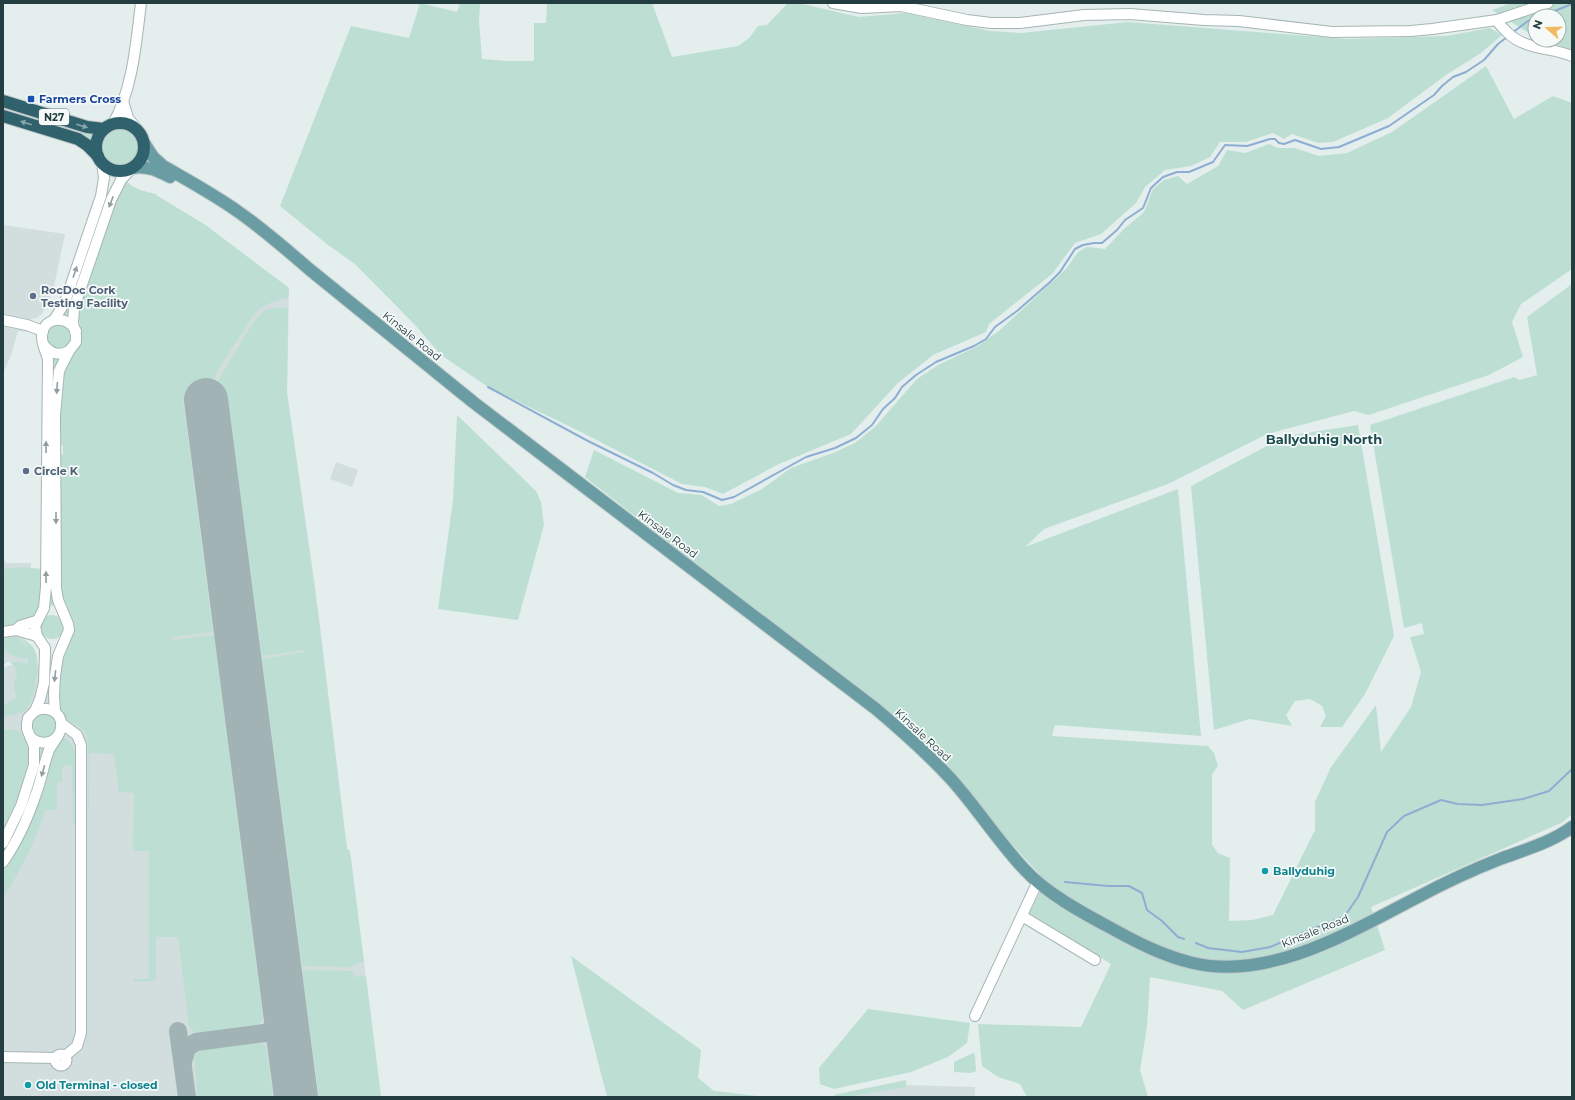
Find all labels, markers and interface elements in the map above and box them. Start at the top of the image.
north arrow [1527,8,1567,48]
text: N [1530,18,1546,31]
place label: Farmers Cross [39,92,121,106]
marker: Farmers Cross [26,94,36,104]
road number: N27 [39,109,69,125]
one-way arrow [19,120,31,126]
one-way arrow [76,123,89,129]
one-way arrow [107,196,113,208]
one-way arrow [72,266,78,278]
place label: RocDoc Cork Testing Facility [41,283,128,310]
marker: RocDoc Cork Testing Facility [28,291,38,301]
street label: Kinsale Road [380,308,444,364]
one-way arrow [54,382,61,394]
district label: Ballyduhig North [1266,431,1382,447]
one-way arrow [43,440,49,453]
place label: Circle K [34,464,79,478]
marker: Circle K [21,466,31,476]
street label: Kinsale Road [635,507,701,561]
one-way arrow [53,512,59,525]
one-way arrow [43,570,49,583]
one-way arrow [52,670,58,682]
street label: Kinsale Road [892,706,954,764]
one-way arrow [40,765,46,777]
place label: Ballyduhig [1273,864,1335,878]
marker: Ballyduhig [1260,866,1270,876]
street label: Kinsale Road [1279,911,1351,951]
place label: Old Terminal - closed [36,1078,158,1092]
marker: Old Terminal - closed [23,1080,33,1090]

